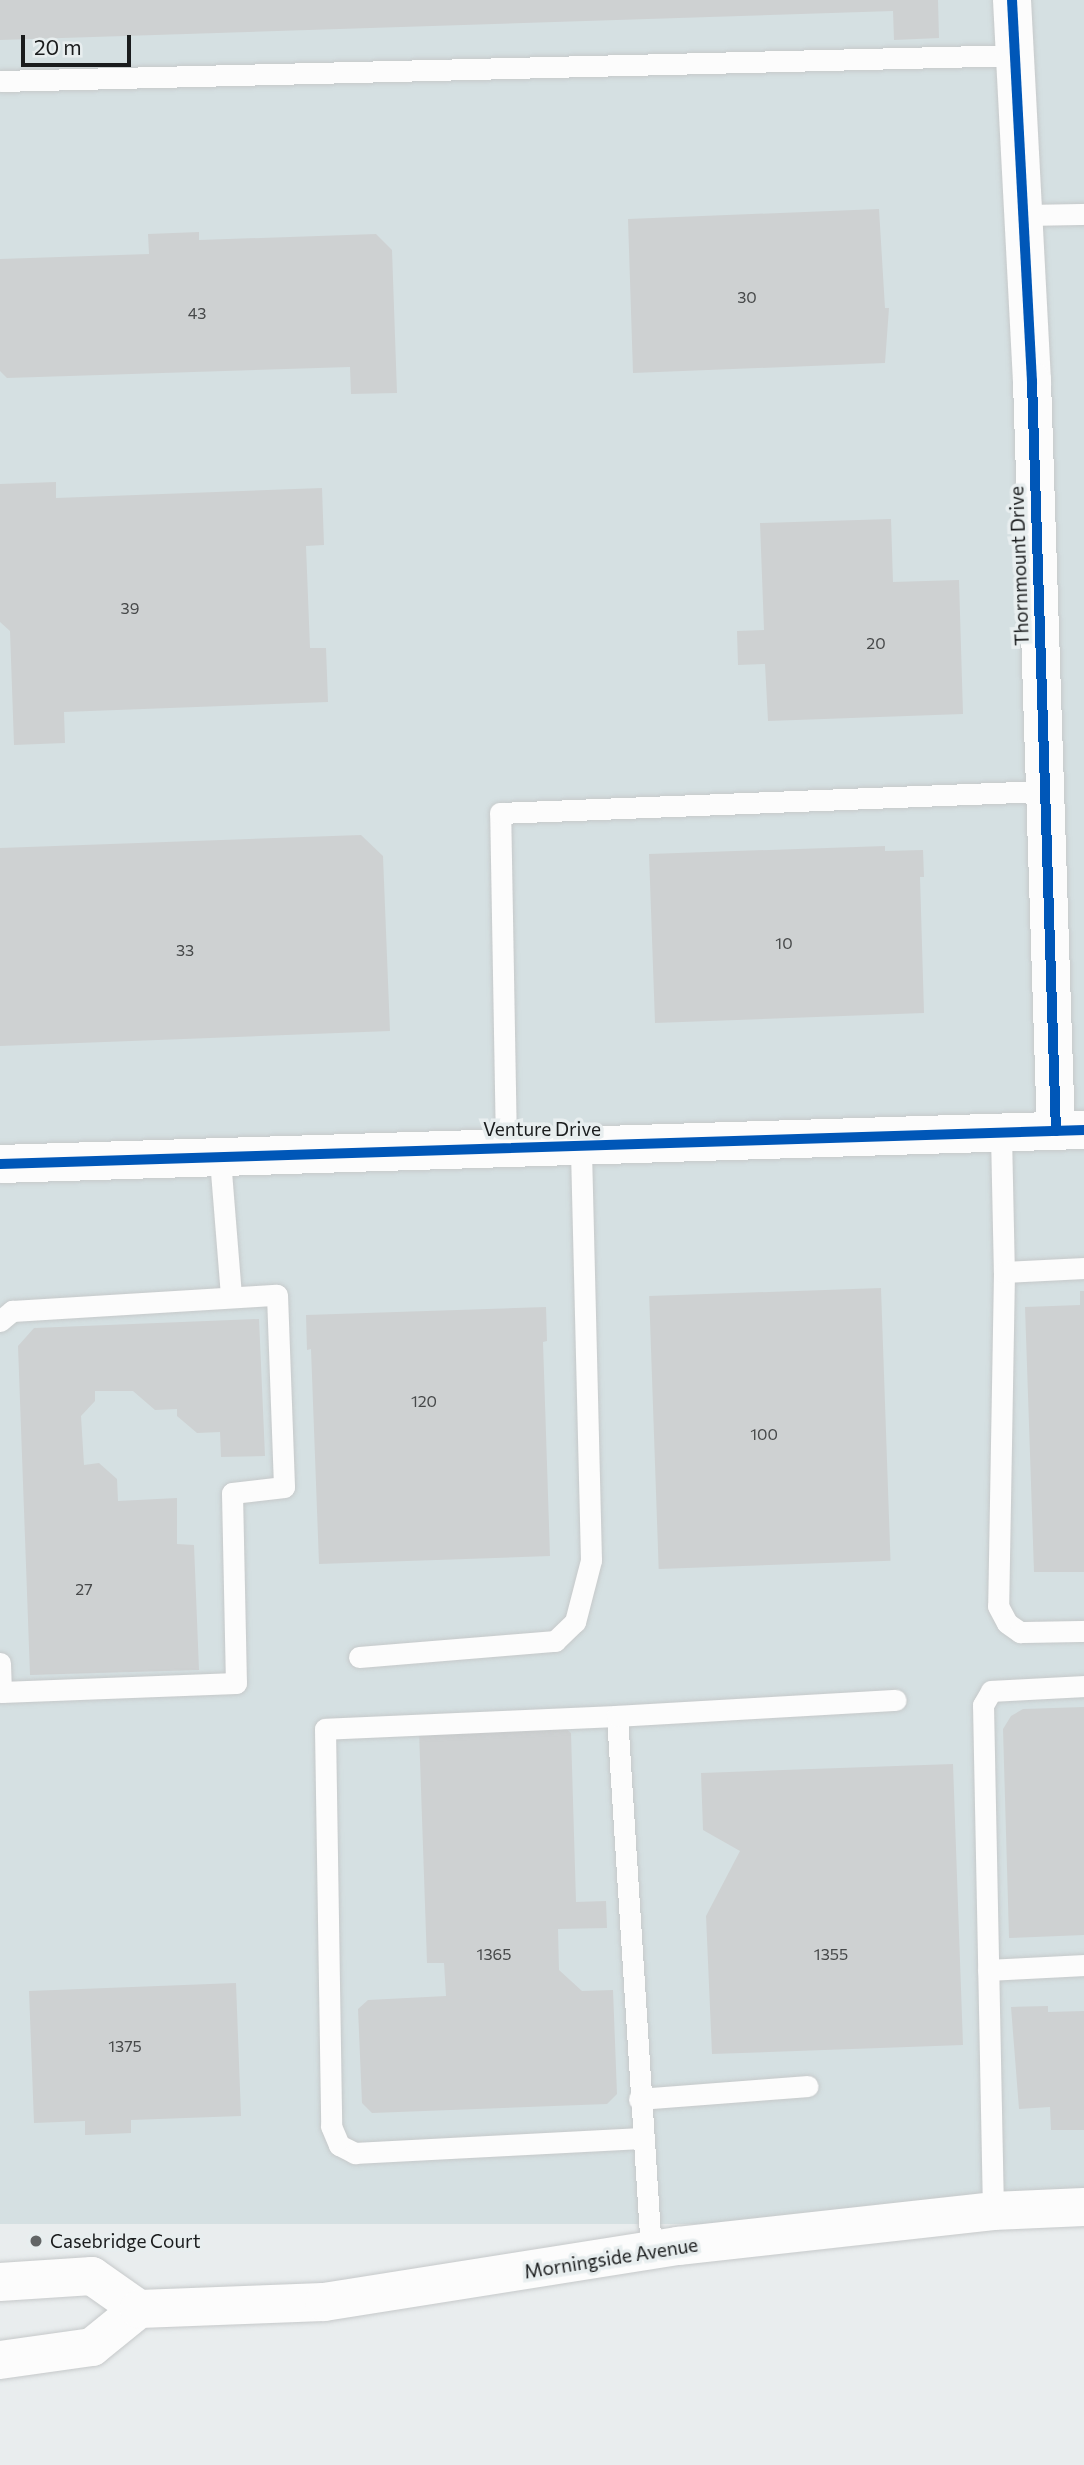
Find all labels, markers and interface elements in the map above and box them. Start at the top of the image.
scale bar [24,21,135,65]
text: 20 m [34,34,82,59]
house number: 30 [737,287,757,307]
house number: 43 [188,303,206,323]
street label: Thornmount Drive [1005,486,1033,646]
house number: 39 [121,598,139,618]
house number: 20 [866,633,886,653]
house number: 10 [775,933,793,953]
house number: 33 [176,940,194,960]
street label: Venture Drive [483,1118,601,1140]
house number: 120 [411,1391,437,1411]
house number: 100 [750,1424,778,1444]
house number: 27 [75,1579,93,1599]
house number: 1365 [477,1944,511,1964]
house number: 1355 [814,1944,848,1964]
house number: 1375 [108,2036,142,2056]
place label: Casebridge Court [50,2230,200,2252]
marker: Casebridge Court [28,2233,44,2249]
street label: Morningside Avenue [523,2233,699,2283]

